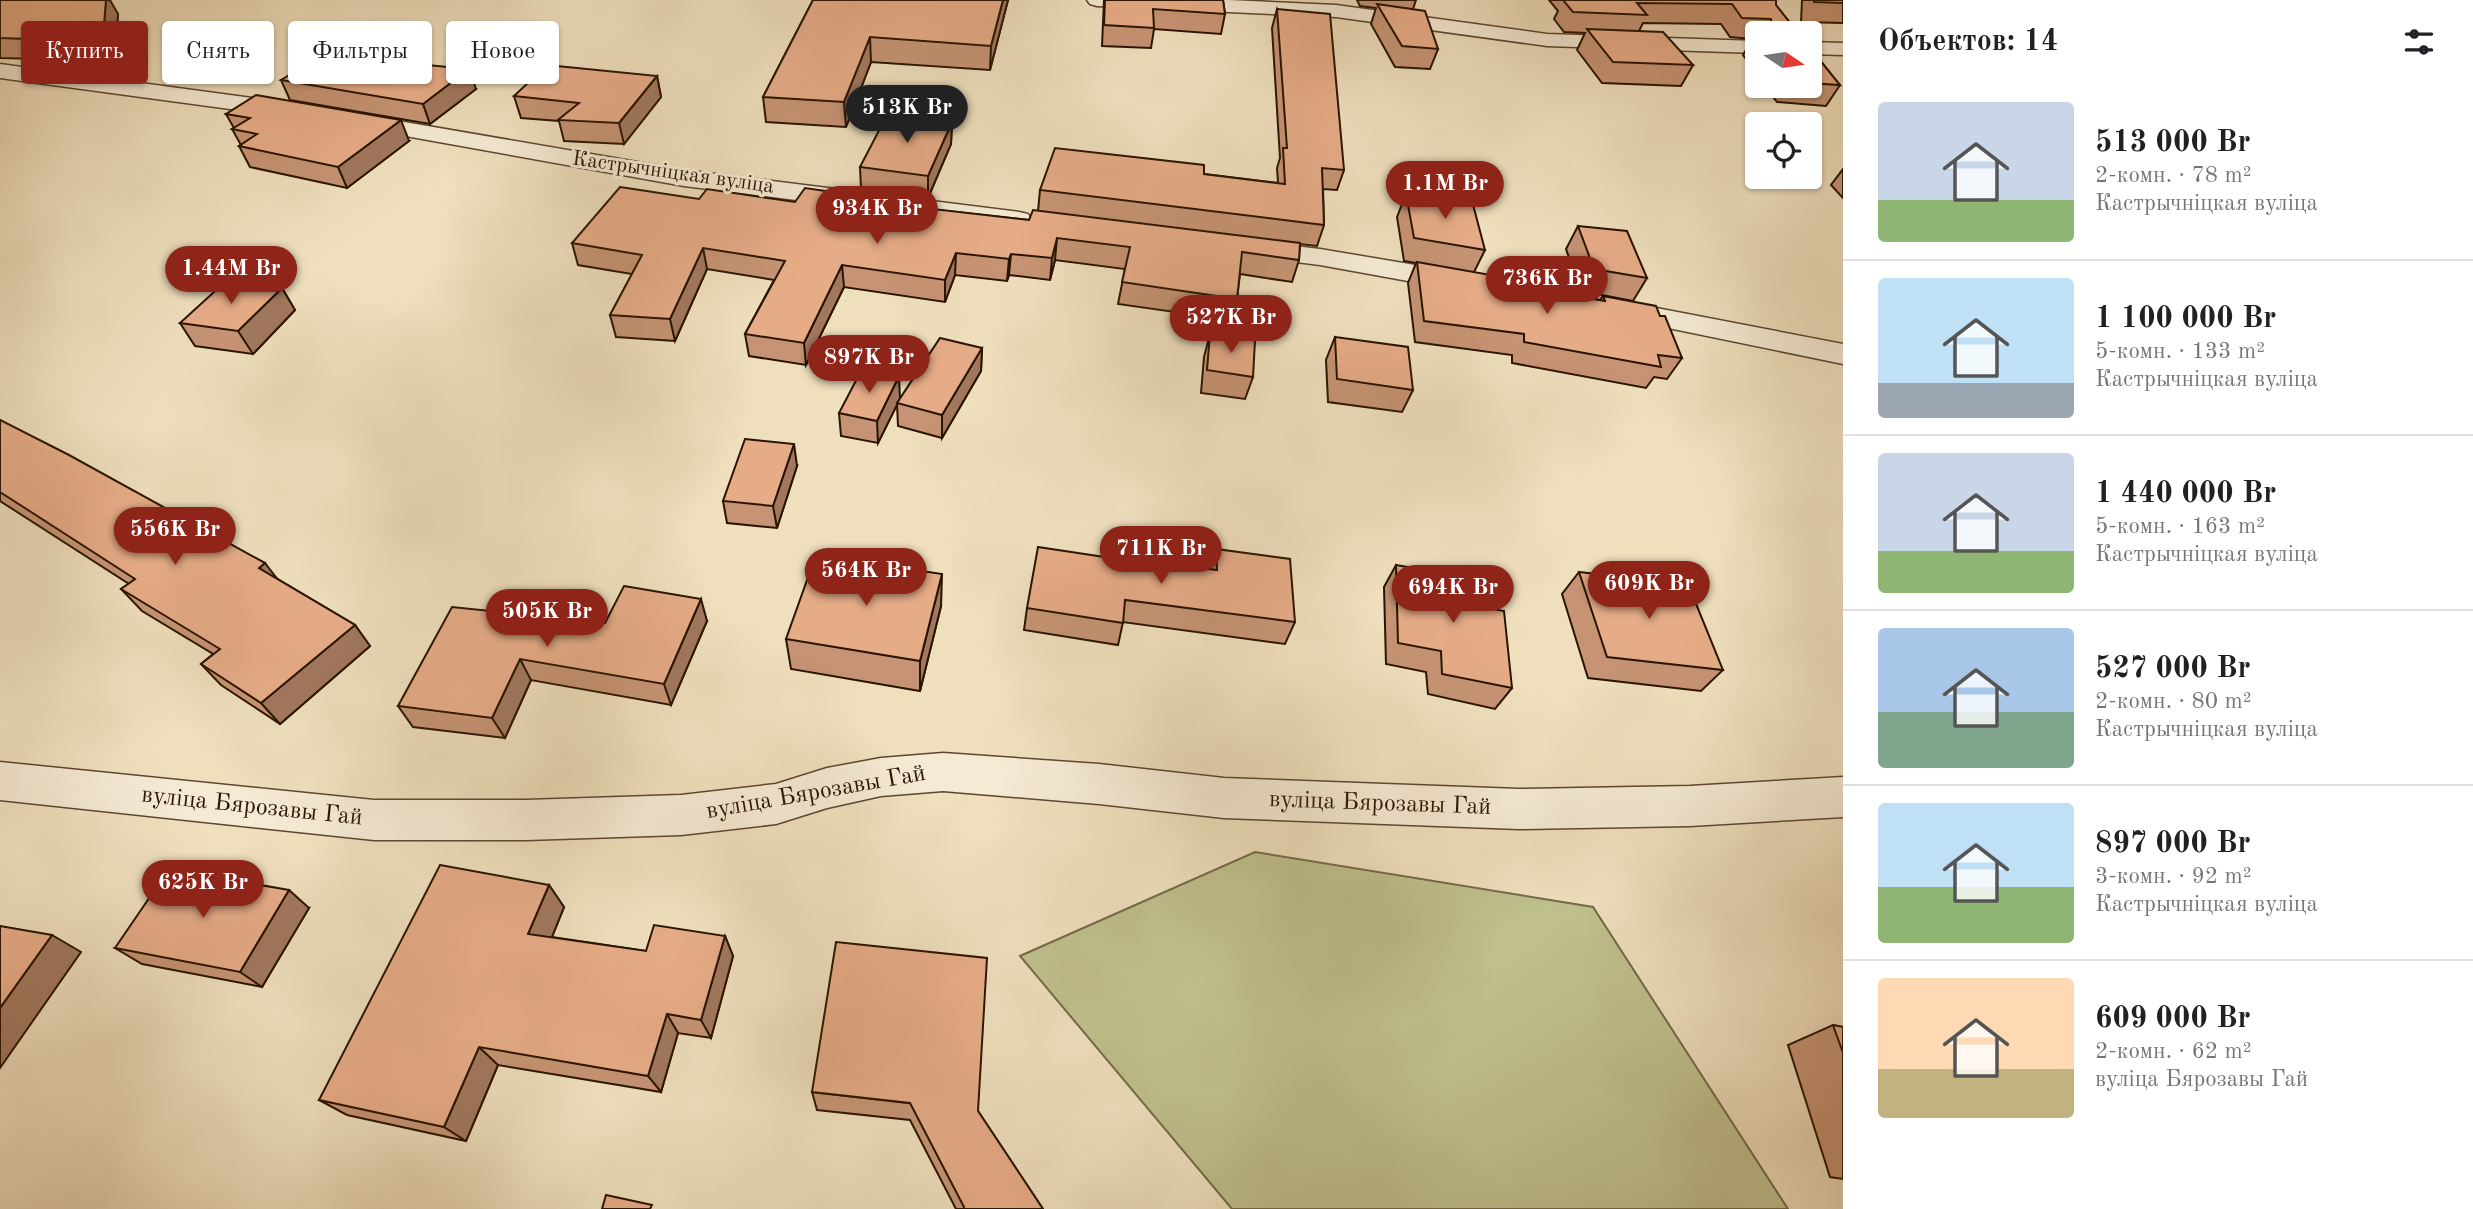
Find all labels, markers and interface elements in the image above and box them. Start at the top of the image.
chip: Купить [21,21,148,84]
chip: Снять [162,21,274,84]
chip: Фильтры [288,21,432,84]
chip: Новое [446,21,559,84]
north arrow [1745,21,1822,98]
map controls [1745,21,1822,189]
icon: filters [2400,23,2438,61]
text: Объектов: 14 [1878,27,2058,57]
pin: 513K Br [842,86,972,145]
text: 513K Br [862,96,952,119]
button: locate [1745,112,1822,189]
text: 513 000 Br [2095,128,2251,158]
icon: home [1934,130,2018,214]
street label: Кастрычніцкая вуліца [571,148,775,198]
pin: 1.1M Br [1380,162,1510,221]
text: 2-комн. · 78 m² [2095,164,2252,187]
text: 1.1M Br [1402,172,1488,195]
pin: 934K Br [812,187,942,246]
text: Кастрычніцкая вуліца [2095,192,2318,215]
text: 934K Br [832,197,922,220]
pin: 1.44M Br [159,246,303,306]
pin: 736K Br [1482,256,1612,316]
text: 1.44M Br [181,257,281,280]
text: 736K Br [1502,267,1592,290]
pin: 527K Br [1166,296,1296,355]
text: 1 100 000 Br [2095,304,2276,334]
text: 527K Br [1186,306,1276,329]
icon: home [1934,306,2018,390]
pin: 897K Br [804,336,934,395]
text: 5-комн. · 133 m² [2095,340,2265,363]
text: 897K Br [824,346,914,369]
text: Кастрычніцкая вуліца [2095,368,2318,391]
text: 1 440 000 Br [2095,479,2276,509]
icon: home [1934,481,2018,565]
pin: 556K Br [110,508,240,567]
text: 5-комн. · 163 m² [2095,515,2265,538]
text: 556K Br [130,518,220,541]
pin: 711K Br [1096,526,1226,586]
text: 711K Br [1116,537,1206,560]
text: Кастрычніцкая вуліца [2095,543,2318,566]
pin: 564K Br [801,548,931,608]
text: 564K Br [821,559,911,582]
pin: 609K Br [1584,562,1714,621]
pin: 694K Br [1388,566,1518,625]
text: 609K Br [1604,572,1694,595]
text: 694K Br [1408,576,1498,599]
pin: 505K Br [482,590,612,649]
text: 505K Br [502,600,592,623]
text: 527 000 Br [2095,654,2251,684]
icon: home [1934,656,2018,740]
text: 2-комн. · 80 m² [2095,690,2252,713]
text: Кастрычніцкая вуліца [2095,718,2318,741]
street label: вуліца Бярозавы Гай [704,762,928,824]
street label: вуліца Бярозавы Гай [140,783,364,831]
street label: вуліца Бярозавы Гай [1268,788,1492,820]
text: 897 000 Br [2095,829,2251,859]
icon: home [1934,831,2018,915]
pin: 625K Br [138,860,268,920]
text: 3-комн. · 92 m² [2095,865,2252,888]
text: 625K Br [158,871,248,894]
text: Кастрычніцкая вуліца [2095,893,2318,916]
text: 609 000 Br [2095,1004,2251,1034]
icon: home [1934,1006,2018,1090]
text: 2-комн. · 62 m² [2095,1040,2252,1063]
text: вуліца Бярозавы Гай [2095,1068,2308,1091]

